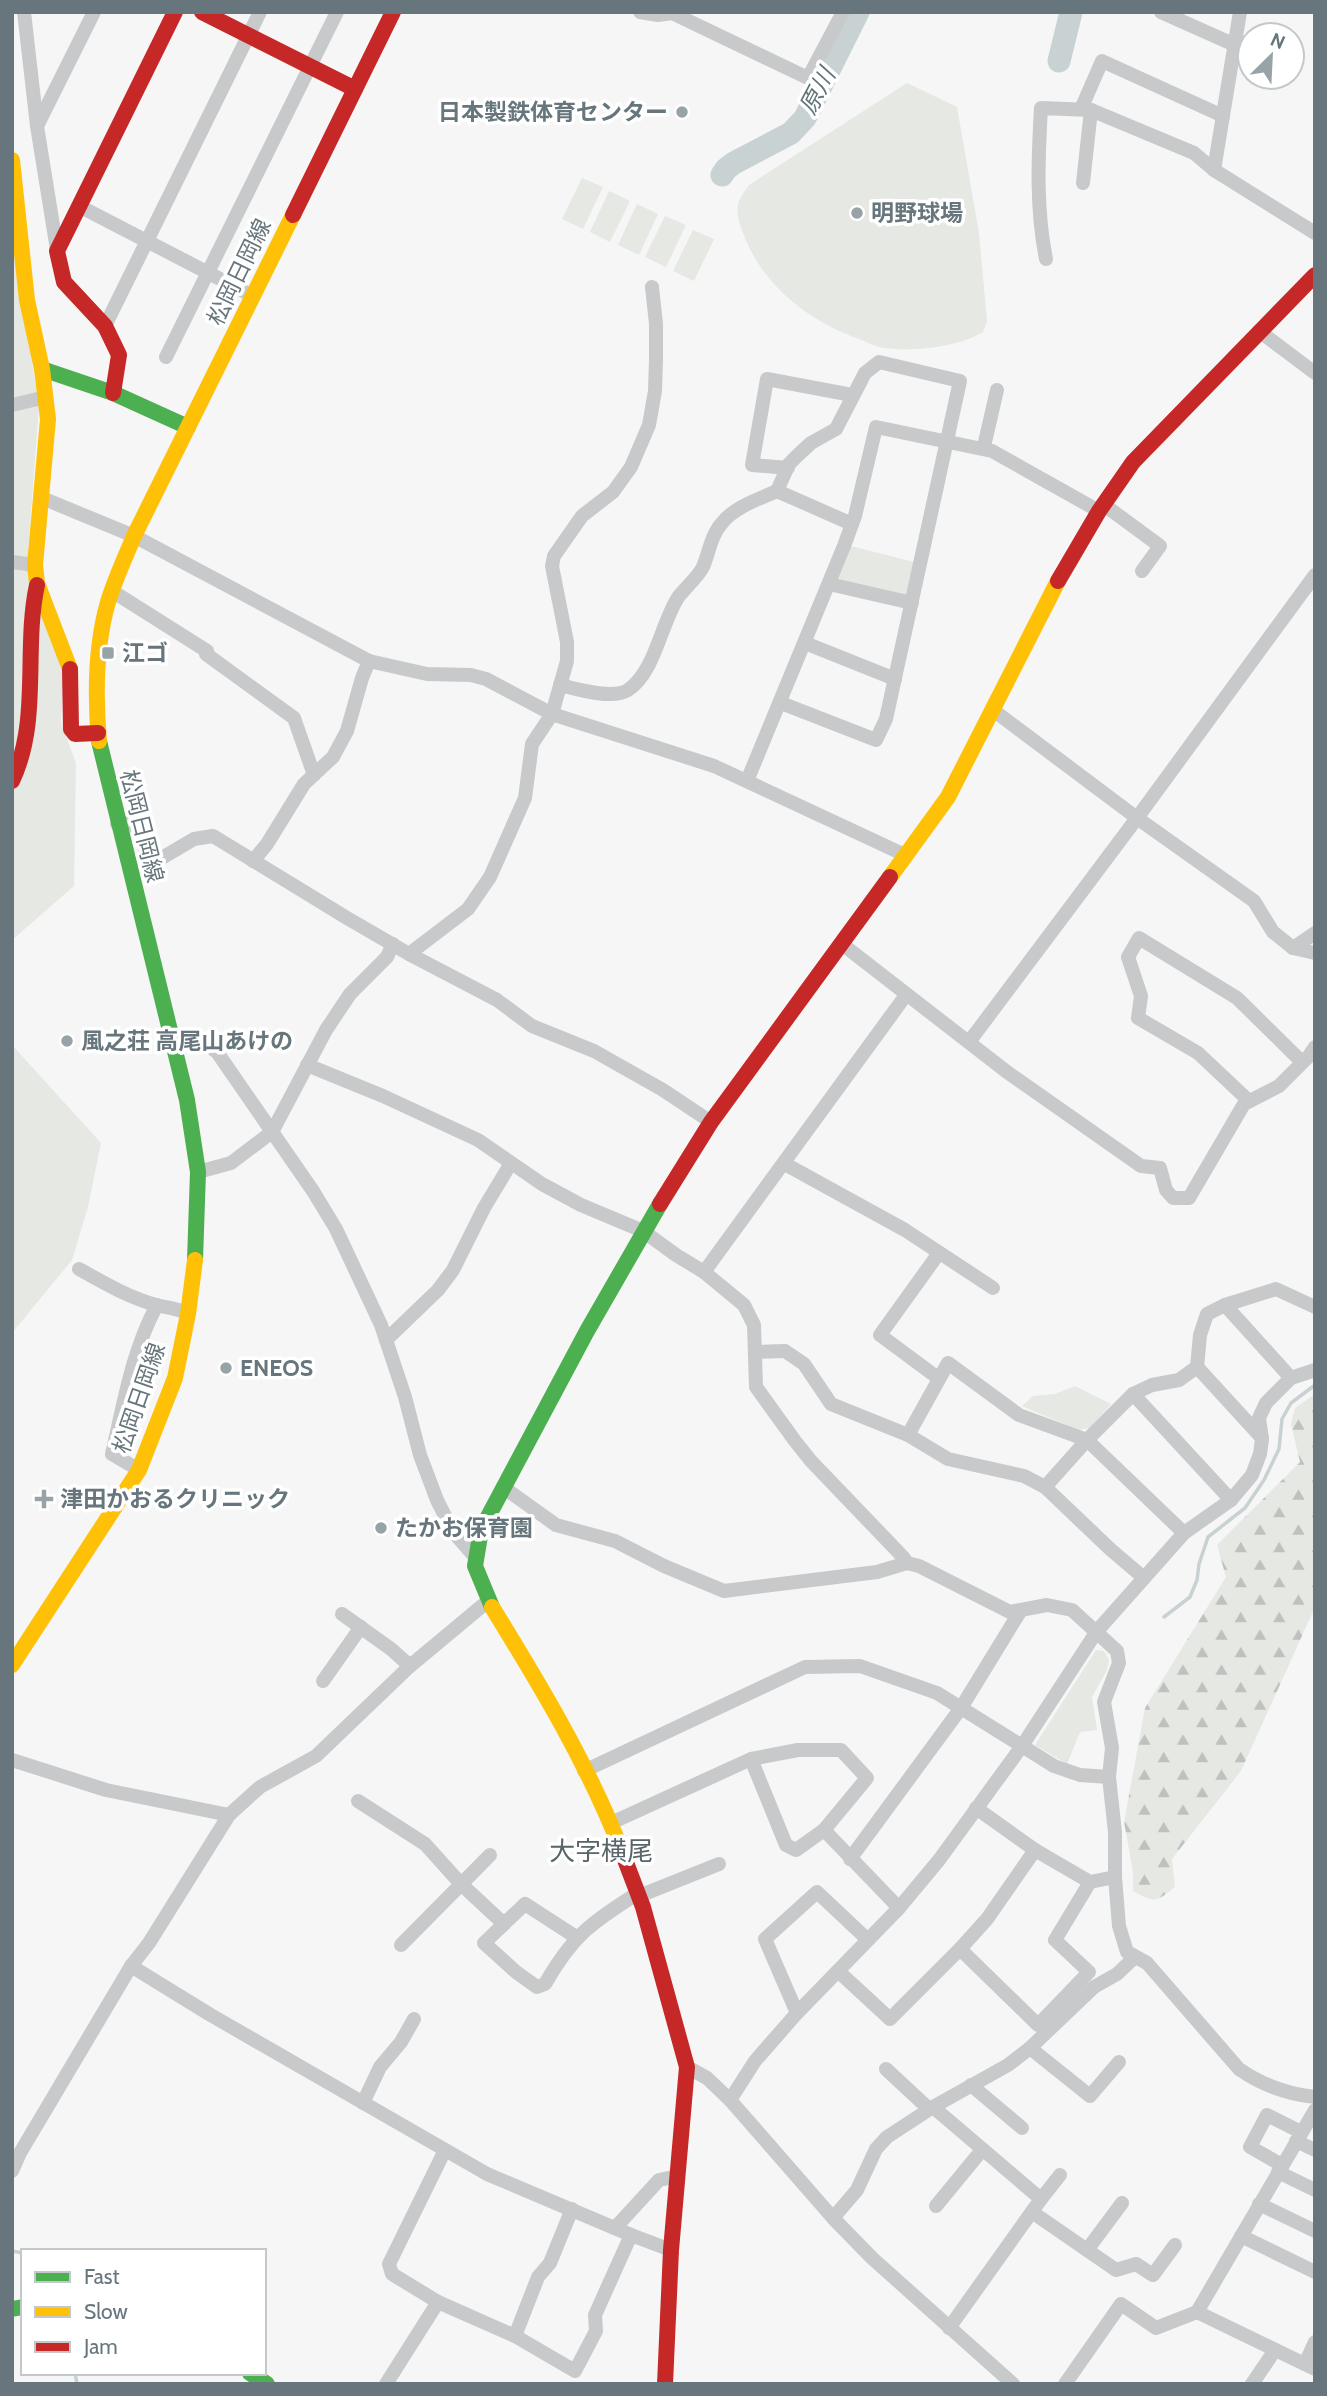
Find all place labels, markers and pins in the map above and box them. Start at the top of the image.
place label: 日本製鉄体育センター [438,98,668,126]
marker: 日本製鉄体育センター [674,104,690,120]
place label: 明野球場 [871,199,963,227]
marker: 明野球場 [849,205,865,221]
place label: 江ゴ [122,639,168,667]
marker: 江ゴ [100,645,116,661]
place label: 風之荘 高尾山あけの [81,1027,293,1055]
marker: 風之荘 高尾山あけの [59,1033,75,1049]
place label: ENEOS [240,1354,313,1382]
marker: ENEOS [218,1360,234,1376]
place label: 津田かおるクリニック [60,1485,290,1513]
marker: 津田かおるクリニック [34,1489,54,1509]
place label: たかお保育園 [395,1514,533,1542]
marker: たかお保育園 [373,1520,389,1536]

